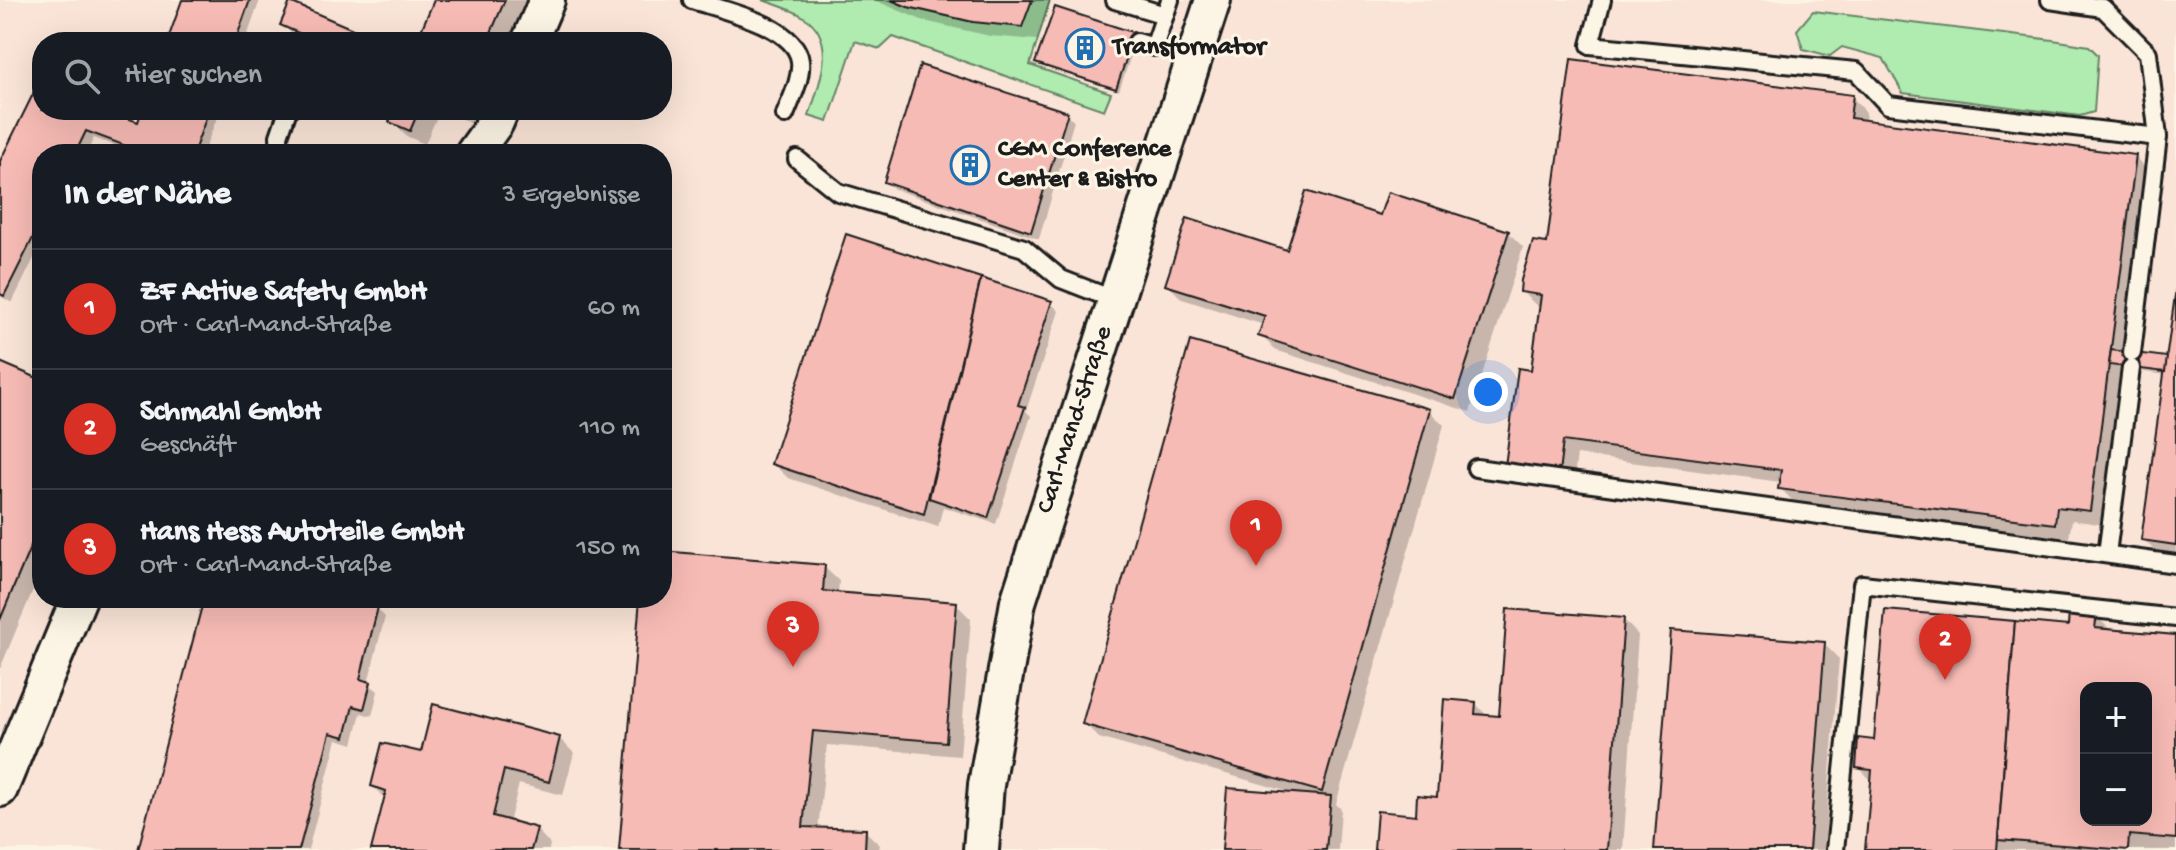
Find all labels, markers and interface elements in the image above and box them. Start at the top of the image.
building icon: Transformator [1064,27,1106,69]
search box [32,32,672,120]
place label: Transformator [1111,33,1268,64]
icon: search [60,54,104,98]
text: Hier suchen [124,59,262,94]
place label: CGM Conference Center & Bistro [998,135,1173,196]
building icon: CGM Conference Center & Bistro [949,144,991,186]
text: In der Nähe [64,176,231,216]
text: 3 Ergebnisse [502,181,640,212]
text: ZF Active Safety GmbH [140,276,427,311]
text: 1 [85,294,95,325]
text: 60 m [587,294,640,325]
text: Ort · Carl-Mand-Straße [140,311,391,342]
street label: Carl-Mand-Straße [1031,322,1121,518]
your location [1468,372,1508,412]
text: Schmahl GmbH [140,396,321,431]
text: 2 [84,414,96,445]
text: 110 m [580,414,640,445]
text: Geschäft [140,431,235,462]
pin: 1 [1230,500,1282,566]
text: Hans Hess Autoteile GmbH [140,516,464,551]
text: 3 [83,534,97,565]
text: 150 m [576,534,640,565]
text: Ort · Carl-Mand-Straße [140,551,391,582]
pin: 3 [767,601,819,667]
pin: 2 [1919,614,1971,680]
map controls [2080,682,2152,826]
button: + [2080,682,2152,754]
button: − [2080,754,2152,826]

